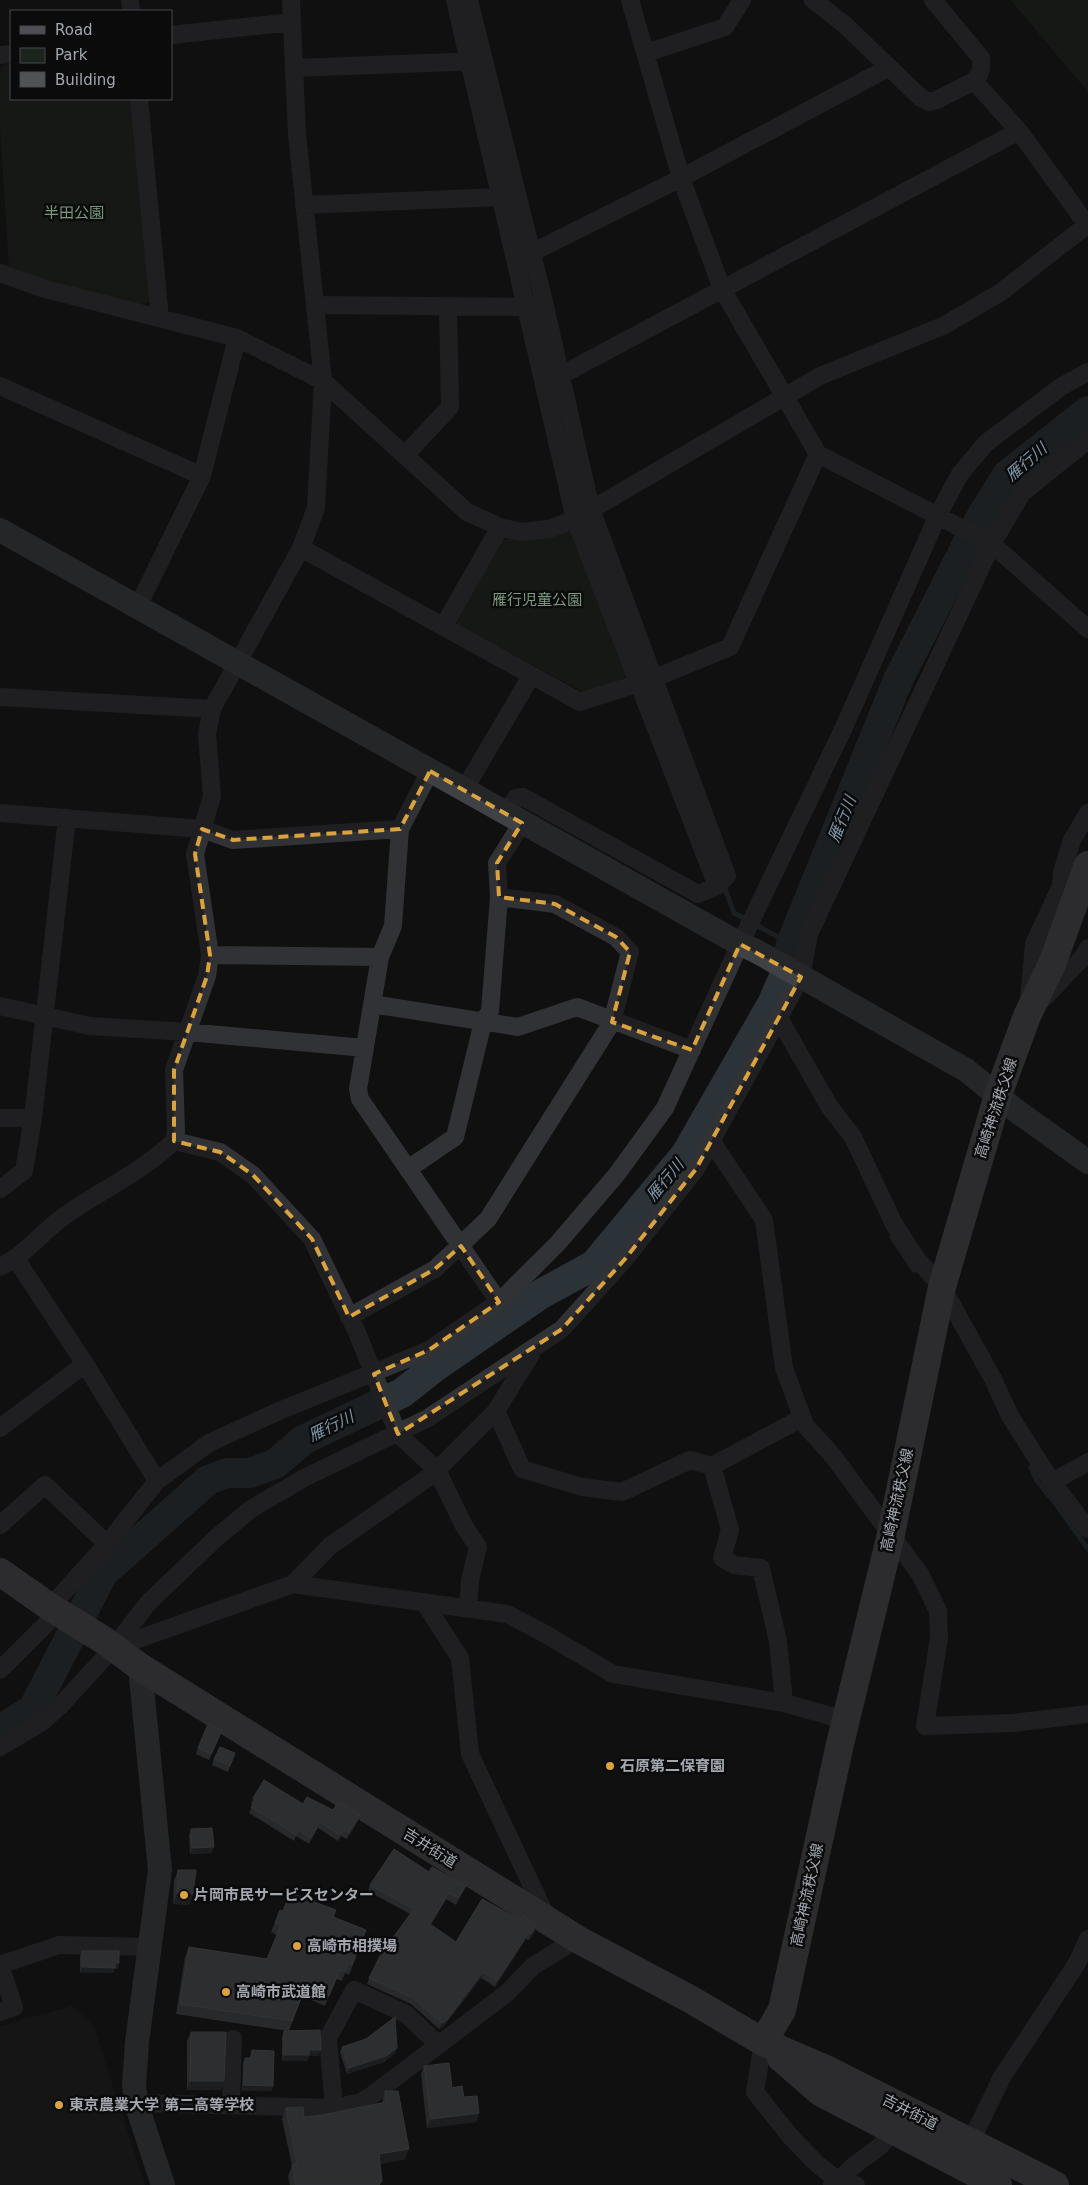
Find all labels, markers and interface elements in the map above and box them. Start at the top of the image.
legend [10,10,172,100]
text: Road [55,21,93,39]
text: Park [55,46,88,64]
text: Building [55,71,116,89]
park label: 半田公園 [44,204,104,222]
water label: 雁行川 [1002,438,1052,485]
park label: 雁行児童公園 [492,591,582,609]
water label: 雁行川 [824,791,861,845]
street label: 高崎神流秩父線 [971,1055,1021,1161]
water label: 雁行川 [642,1154,689,1204]
water label: 雁行川 [305,1406,359,1445]
street label: 高崎神流秩父線 [877,1447,917,1553]
place label: 石原第二保育園 [620,1757,725,1775]
marker: 石原第二保育園 [604,1760,616,1772]
street label: 吉井街道 [400,1824,460,1872]
street label: 高崎神流秩父線 [787,1842,827,1948]
place label: 片岡市民サービスセンター [194,1886,374,1904]
marker: 片岡市民サービスセンター [178,1889,190,1901]
place label: 高崎市相撲場 [307,1937,397,1955]
marker: 高崎市相撲場 [291,1940,303,1952]
place label: 高崎市武道館 [236,1983,326,2001]
marker: 高崎市武道館 [220,1986,232,1998]
street label: 吉井街道 [879,2090,941,2134]
place label: 東京農業大学 第二高等学校 [69,2096,254,2114]
marker: 東京農業大学 第二高等学校 [53,2099,65,2111]

